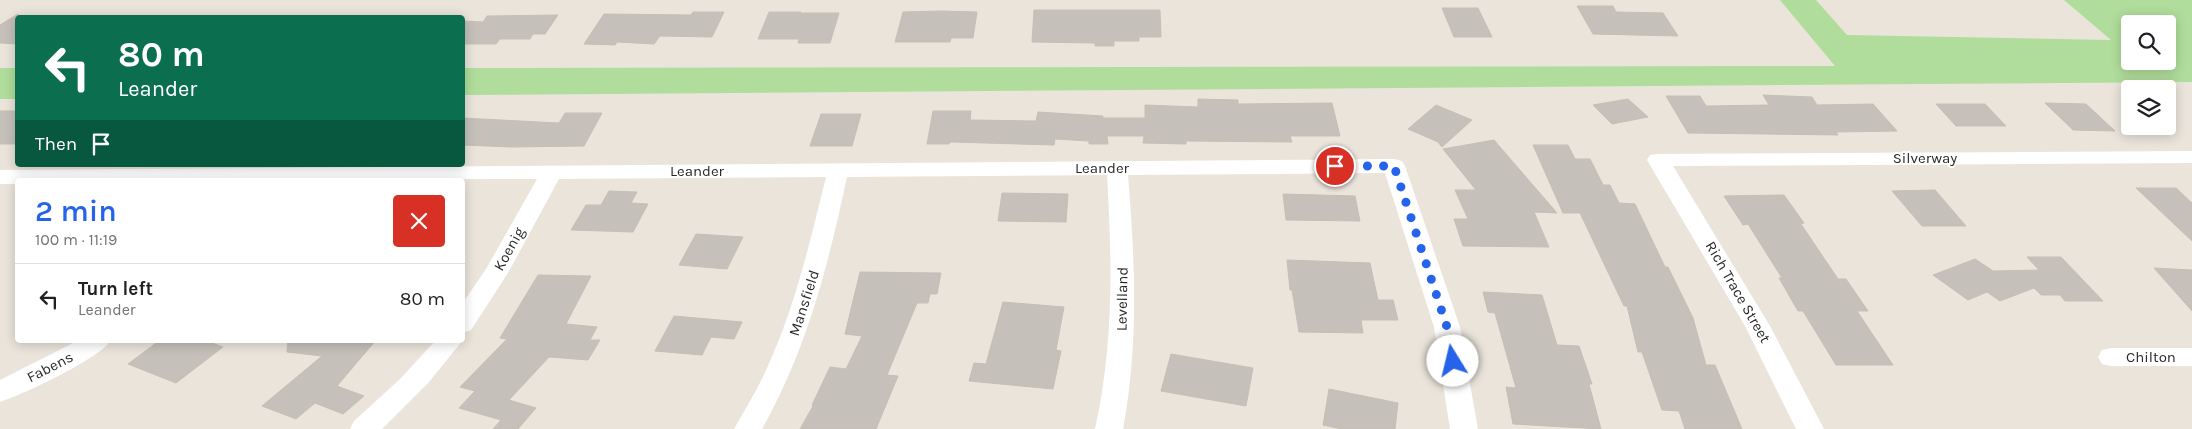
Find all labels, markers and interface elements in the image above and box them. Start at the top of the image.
map controls [2121,15,2176,135]
button: search [2121,15,2176,70]
text: 80 m [118,34,205,75]
icon: left [35,35,100,100]
text: Leander [118,76,197,102]
button: layers [2121,80,2176,135]
icon: arrive [87,130,115,158]
text: Then [35,133,77,155]
pin [1314,145,1356,187]
street label: Silverway [1893,149,1957,167]
icon: arrive [1321,152,1349,180]
street label: Leander [1075,159,1130,177]
street label: Leander [670,162,725,180]
text: 2 min [35,193,117,229]
button: close [393,195,445,247]
street label: Koenig [490,224,529,274]
text: 100 m · 11:19 [35,230,117,249]
street label: Rich Trace Street [1702,238,1775,346]
street label: Levelland [1112,267,1132,331]
street label: Mansfield [785,268,823,338]
text: Turn left [78,278,153,300]
icon: left [35,285,63,313]
text: 80 m [400,288,445,310]
text: Leander [78,300,136,319]
position arrow [1426,334,1478,386]
street label: Fabens [24,348,76,386]
street label: Chilton [2126,348,2176,366]

